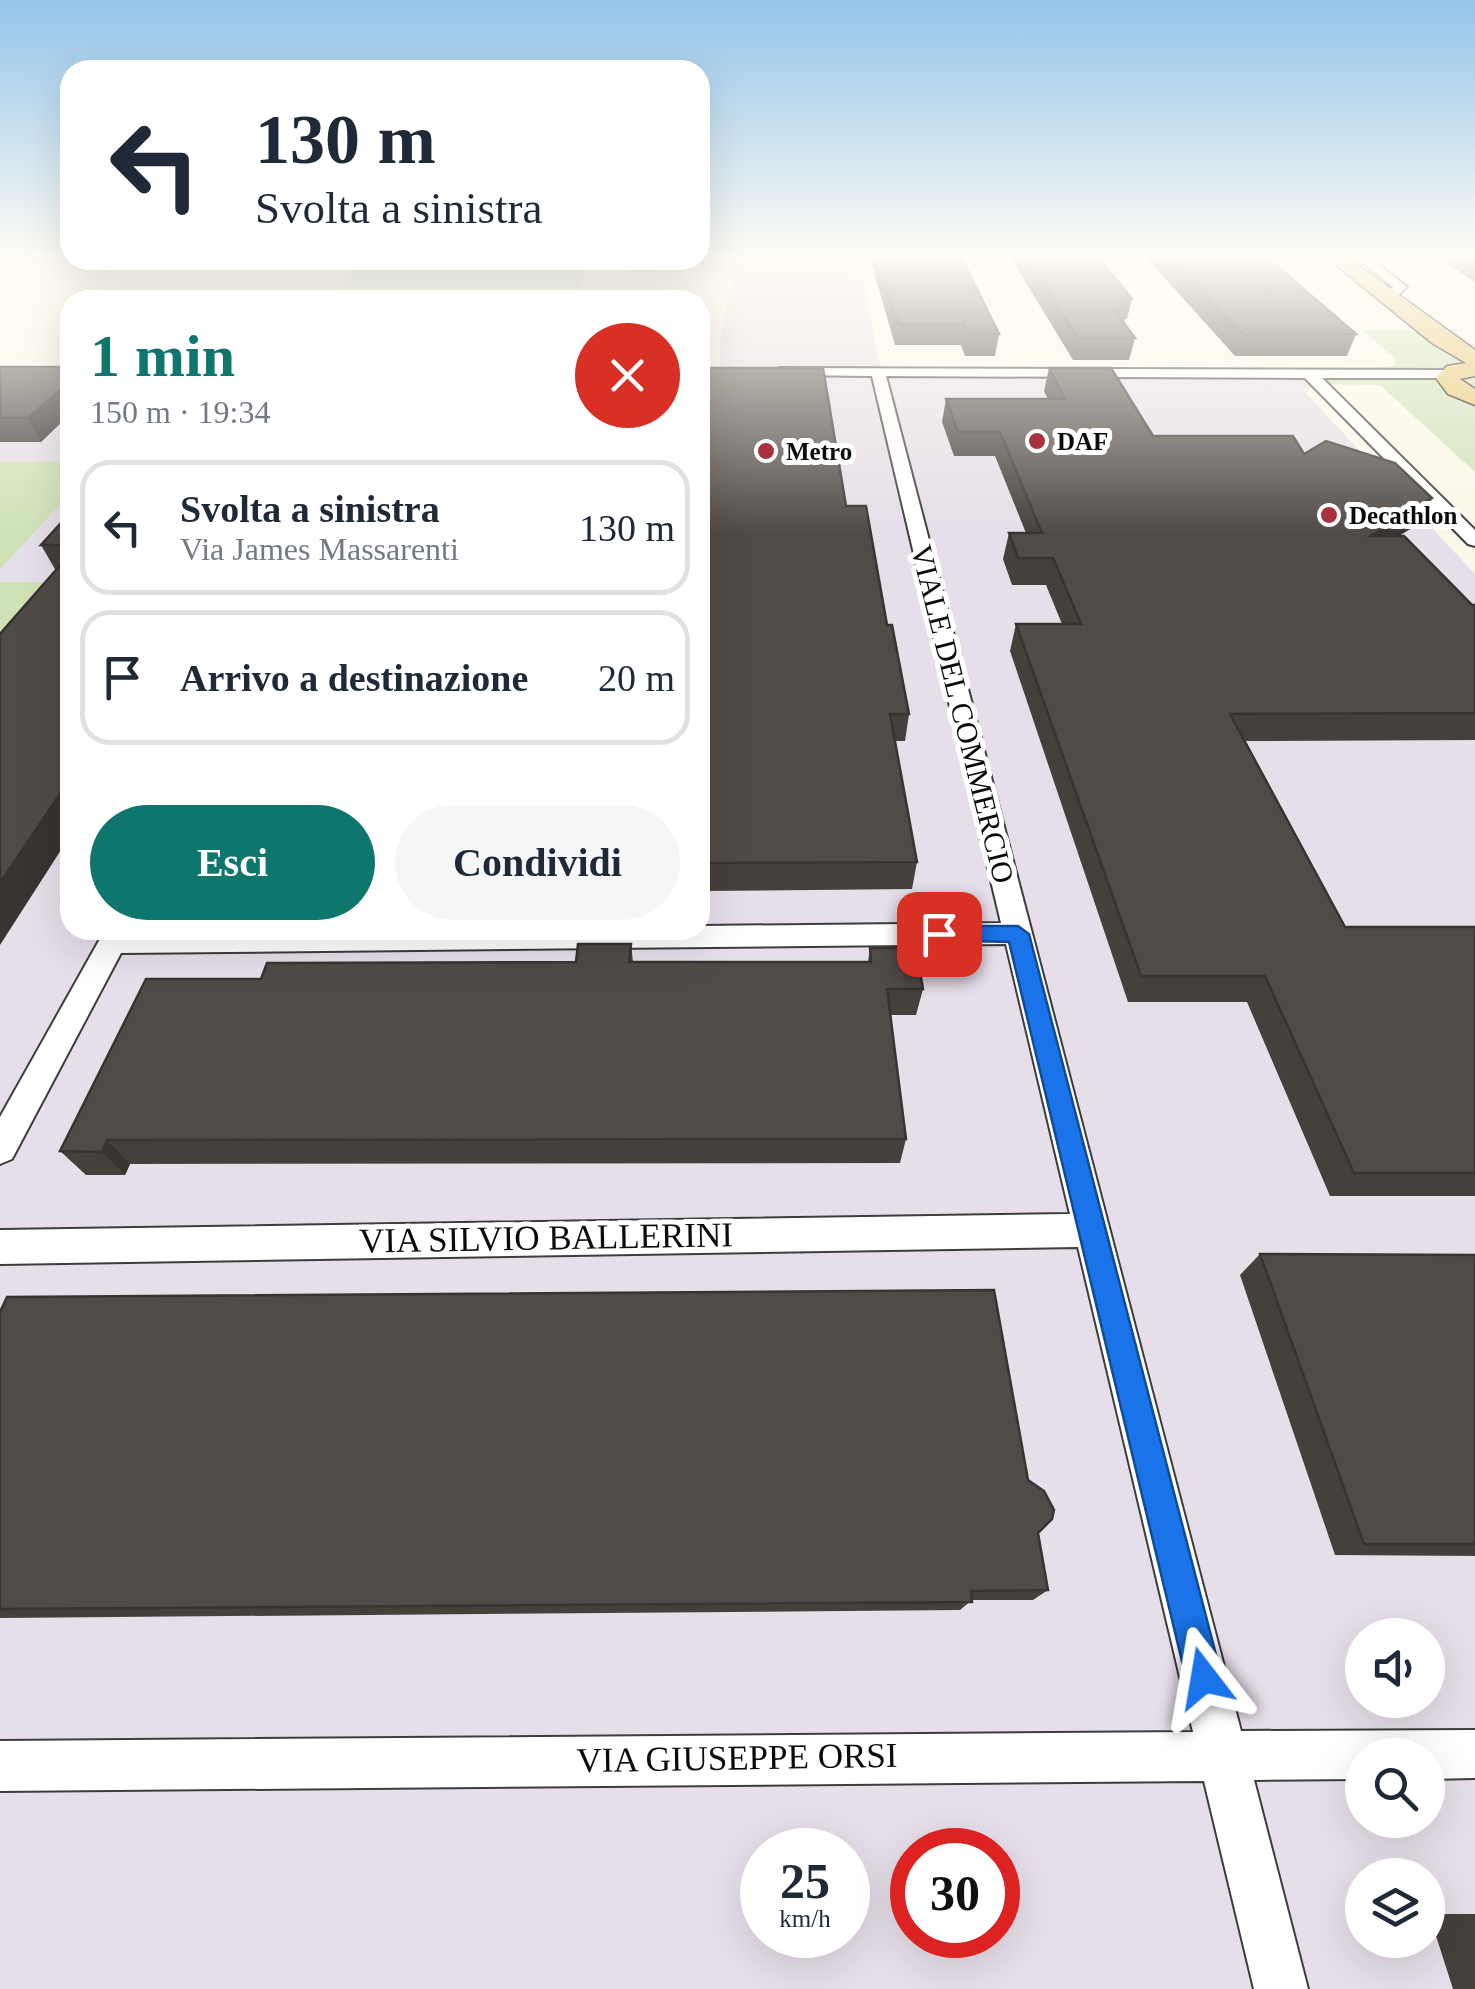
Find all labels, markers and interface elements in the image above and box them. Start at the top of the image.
icon: left [90,100,220,230]
text: 130 m [255,101,436,178]
text: Svolta a sinistra [255,183,542,233]
text: 1 min [90,323,235,389]
button: close [575,323,680,428]
text: 150 m · 19:34 [90,394,270,430]
place label: DAF [1057,428,1108,455]
marker: DAF [1026,430,1048,452]
place label: Metro [786,438,852,465]
marker: Metro [755,440,777,462]
text: Svolta a sinistra [180,488,440,530]
icon: left [95,500,150,555]
place label: Decathlon [1349,502,1457,529]
marker: Decathlon [1318,504,1340,526]
text: 130 m [579,507,675,549]
text: Via James Massarenti [180,531,459,567]
street label: VIALE DEL COMMERCIO [905,542,1021,886]
icon: arrive [95,650,150,705]
text: Arrivo a destinazione [180,657,528,699]
text: 20 m [598,657,675,699]
button: Esci [90,805,375,920]
button: Condividi [395,805,680,920]
pin [897,892,982,977]
icon: arrive [912,907,967,962]
street label: VIA SILVIO BALLERINI [359,1215,733,1261]
map controls [1345,1618,1445,1958]
button: sound [1345,1618,1445,1718]
position arrow [1152,1626,1256,1730]
street label: VIA GIUSEPPE ORSI [576,1736,898,1780]
button: search [1345,1738,1445,1838]
speed limit sign: 30 [890,1828,1020,1958]
text: 25 [780,1853,830,1909]
button: layers [1345,1858,1445,1958]
text: km/h [779,1905,831,1932]

